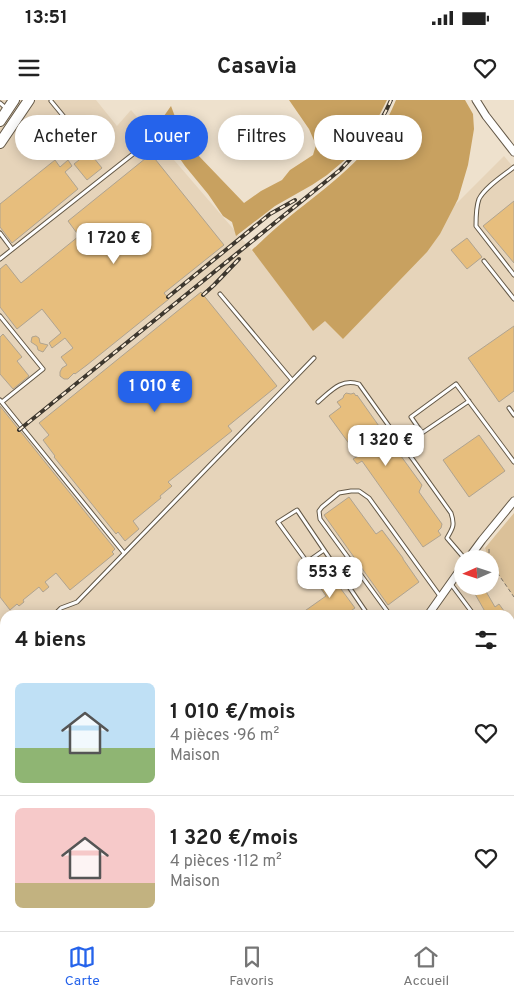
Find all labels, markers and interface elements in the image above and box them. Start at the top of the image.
text: 13:51 [25,6,68,30]
icon: menu [15,54,43,82]
text: Casavia [217,54,297,81]
icon: heart [471,54,499,82]
chip: Acheter [15,115,115,160]
chip: Louer [125,115,208,160]
chip: Filtres [218,115,304,160]
chip: Nouveau [314,115,422,160]
pin: 1 720 € [68,222,160,265]
text: 1 720 € [87,229,141,249]
pin: 1 010 € [109,370,201,413]
text: 1 010 € [129,377,181,397]
pin: 1 320 € [340,424,432,467]
text: 1 320 € [359,431,413,451]
north arrow [454,550,499,595]
map controls [454,550,499,595]
pin: 553 € [295,556,365,599]
text: 553 € [308,563,352,583]
icon: filters [472,626,500,654]
text: 4 biens [15,627,86,654]
text: 1 010 €/mois [170,699,296,726]
icon: home [55,703,115,763]
icon: heart [472,719,500,747]
text: 4 pièces · 96 m² [170,726,279,746]
text: Maison [170,746,220,766]
text: 1 320 €/mois [170,825,298,852]
icon: home [55,828,115,888]
icon: heart [472,844,500,872]
text: 4 pièces · 112 m² [170,852,282,872]
text: Maison [170,872,220,892]
tab: Carte [65,943,100,990]
tab: Favoris [229,943,274,990]
tab: Accueil [403,943,449,990]

